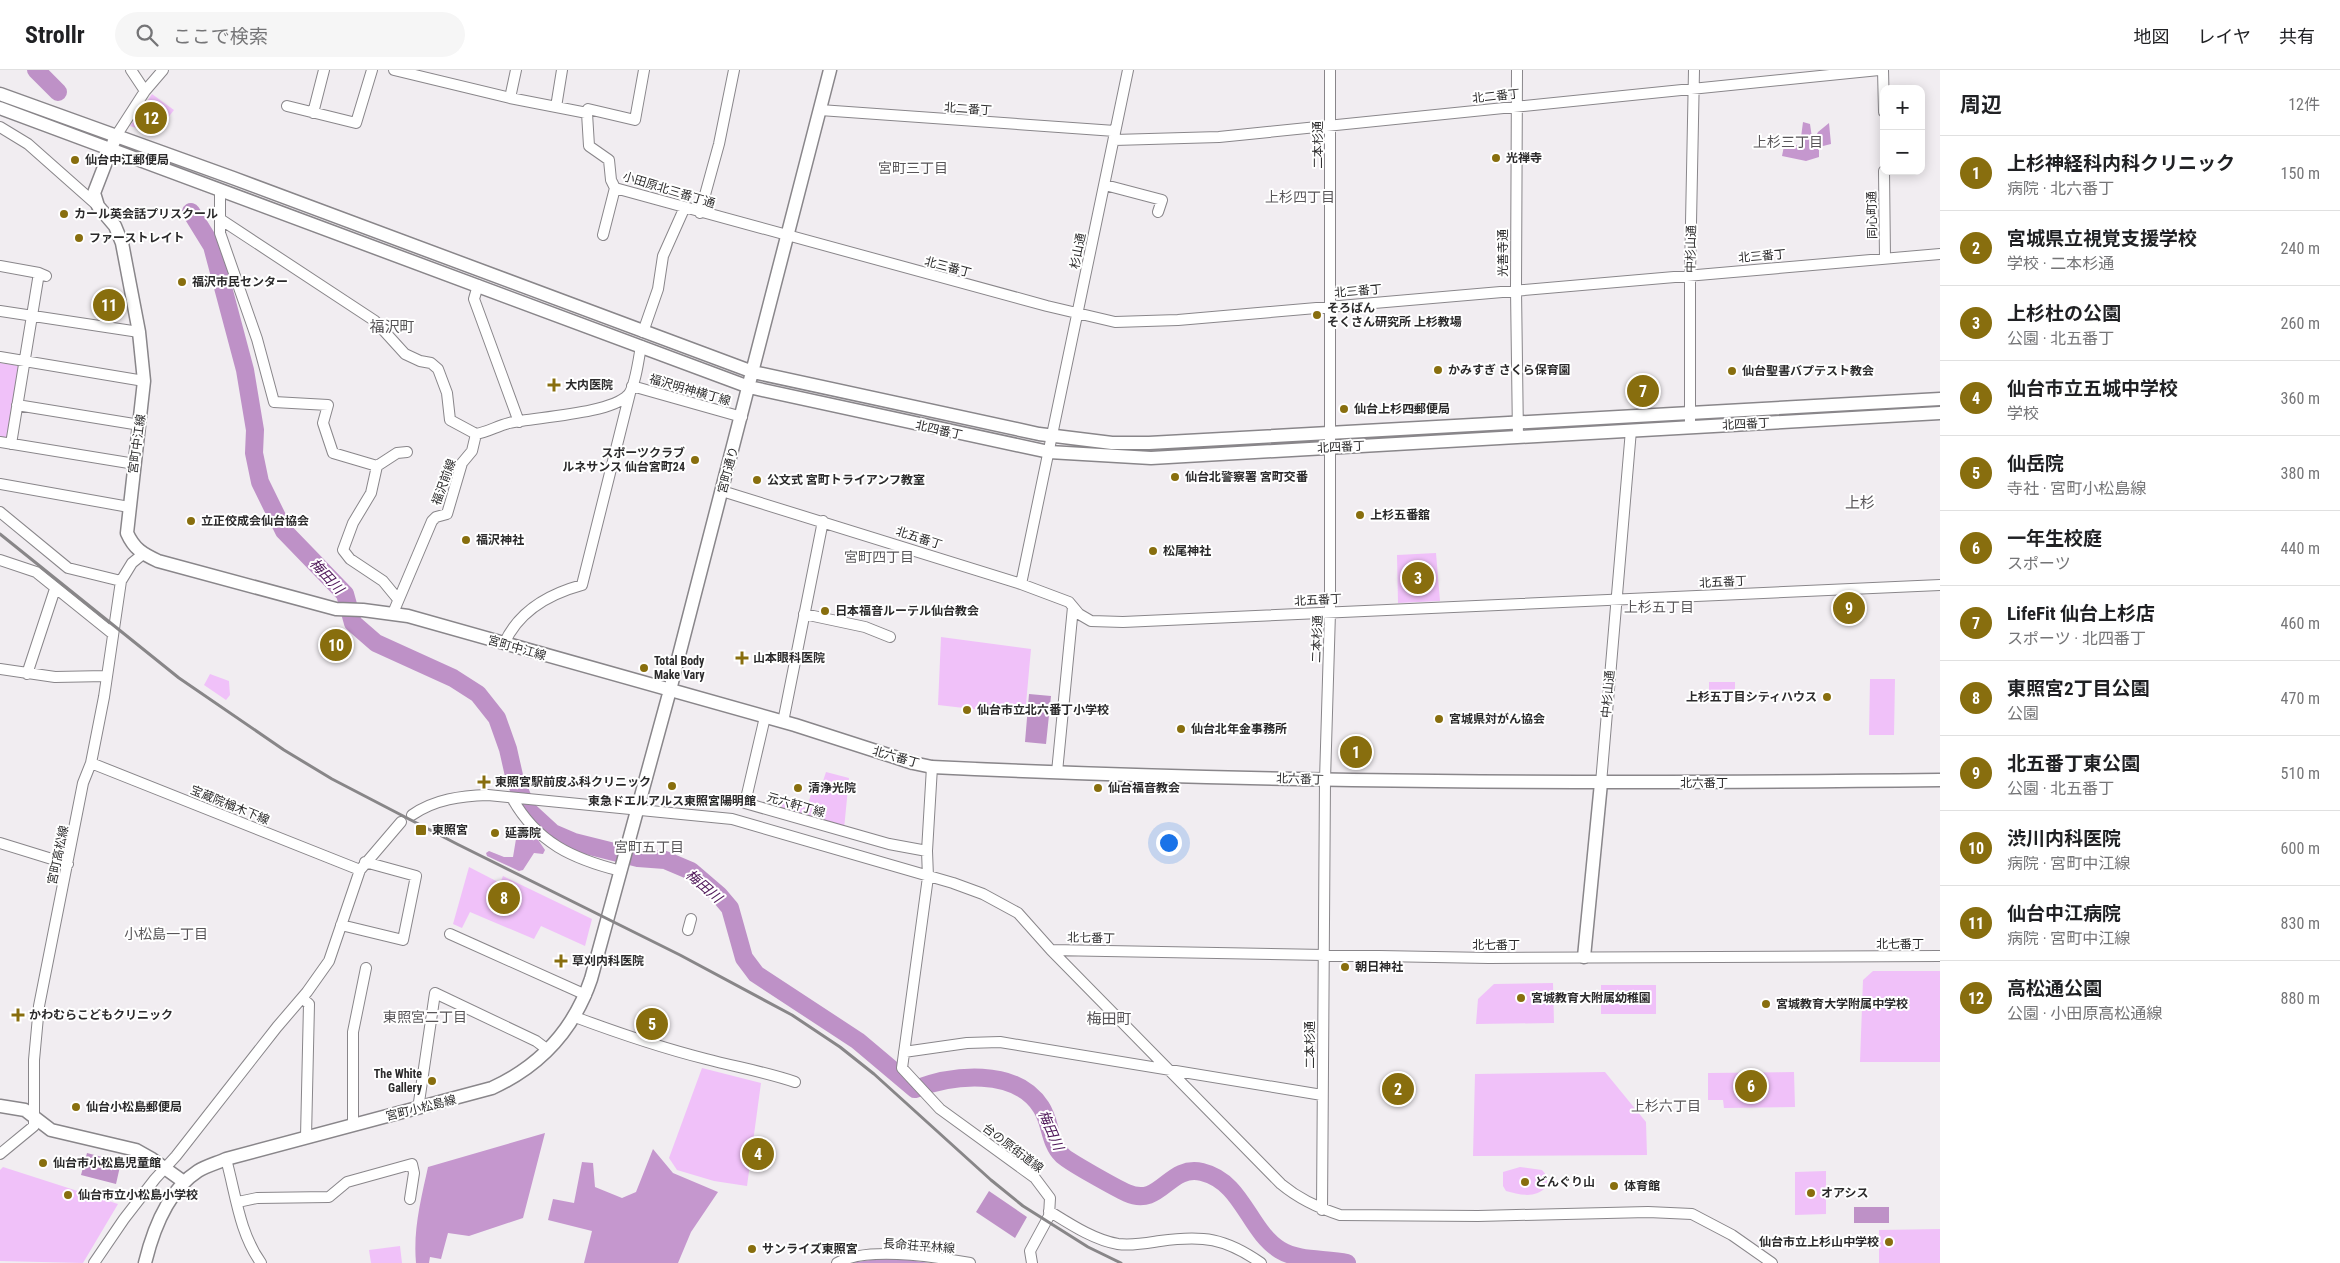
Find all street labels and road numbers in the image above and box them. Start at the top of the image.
street label: 北二番丁 [1471,87,1521,105]
street label: 北二番丁 [944,100,992,118]
street label: 二本杉通 [1311,121,1325,169]
street label: 小田原北三番丁通 [621,169,717,211]
street label: 同心町通 [1865,191,1879,239]
street label: 中杉山通 [1684,225,1698,273]
street label: 光善寺通 [1496,229,1510,277]
street label: 杉山通 [1068,232,1088,270]
street label: 北三番丁 [1737,247,1787,265]
street label: 北三番丁 [923,254,973,280]
street label: 北三番丁 [1333,282,1383,300]
street label: 福沢明神横丁線 [648,372,732,408]
street label: 宮町中江線 [126,413,148,475]
street label: 北四番丁 [1722,416,1770,432]
street label: 北四番丁 [914,418,964,442]
street label: 北四番丁 [1317,439,1365,455]
street label: 宮町通り [715,445,741,495]
street label: 福沢前線 [429,457,459,507]
street label: 北五番丁 [894,524,944,552]
street label: 北五番丁 [1699,574,1747,590]
street label: 北五番丁 [1294,592,1342,608]
street label: 二本杉通 [1309,615,1325,663]
street label: 宮町中江線 [486,633,548,663]
street label: 中杉山通 [1599,669,1617,719]
street label: 北六番丁 [871,744,921,770]
street label: 北六番丁 [1276,771,1324,787]
street label: 北六番丁 [1680,776,1728,790]
street label: 宝蔵院楢木下線 [188,783,272,827]
street label: 元六軒丁線 [765,790,827,820]
street label: 宮町高松線 [45,824,71,886]
street label: 北七番丁 [1067,931,1115,945]
street label: 北七番丁 [1876,937,1924,951]
street label: 北七番丁 [1472,938,1520,952]
street label: 二本杉通 [1303,1021,1317,1069]
street label: 宮町小松島線 [384,1092,458,1124]
street label: 台の原街道線 [980,1121,1046,1175]
street label: 長命荘平林線 [883,1237,955,1255]

